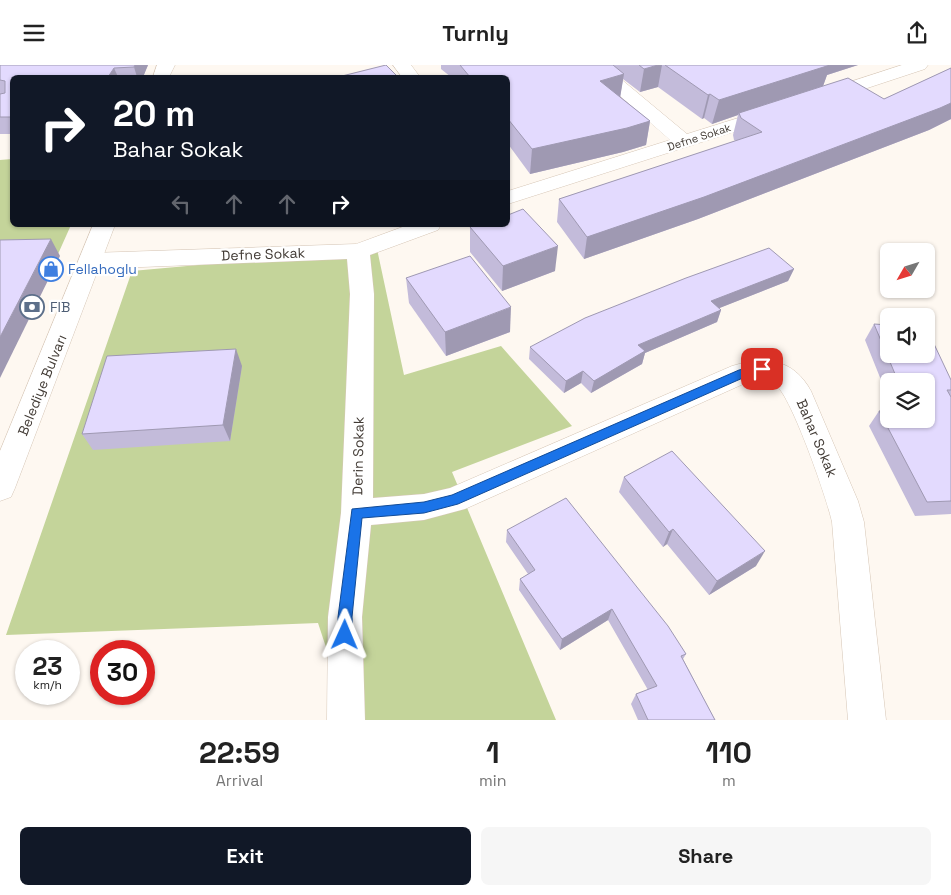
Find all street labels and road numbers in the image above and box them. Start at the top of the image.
street label: Defne Sokak [665,120,733,154]
street label: Defne Sokak [221,244,306,264]
street label: Belediye Bulvarı [14,332,70,438]
street label: Bahar Sokak [793,396,842,480]
street label: Derin Sokak [348,416,368,495]

